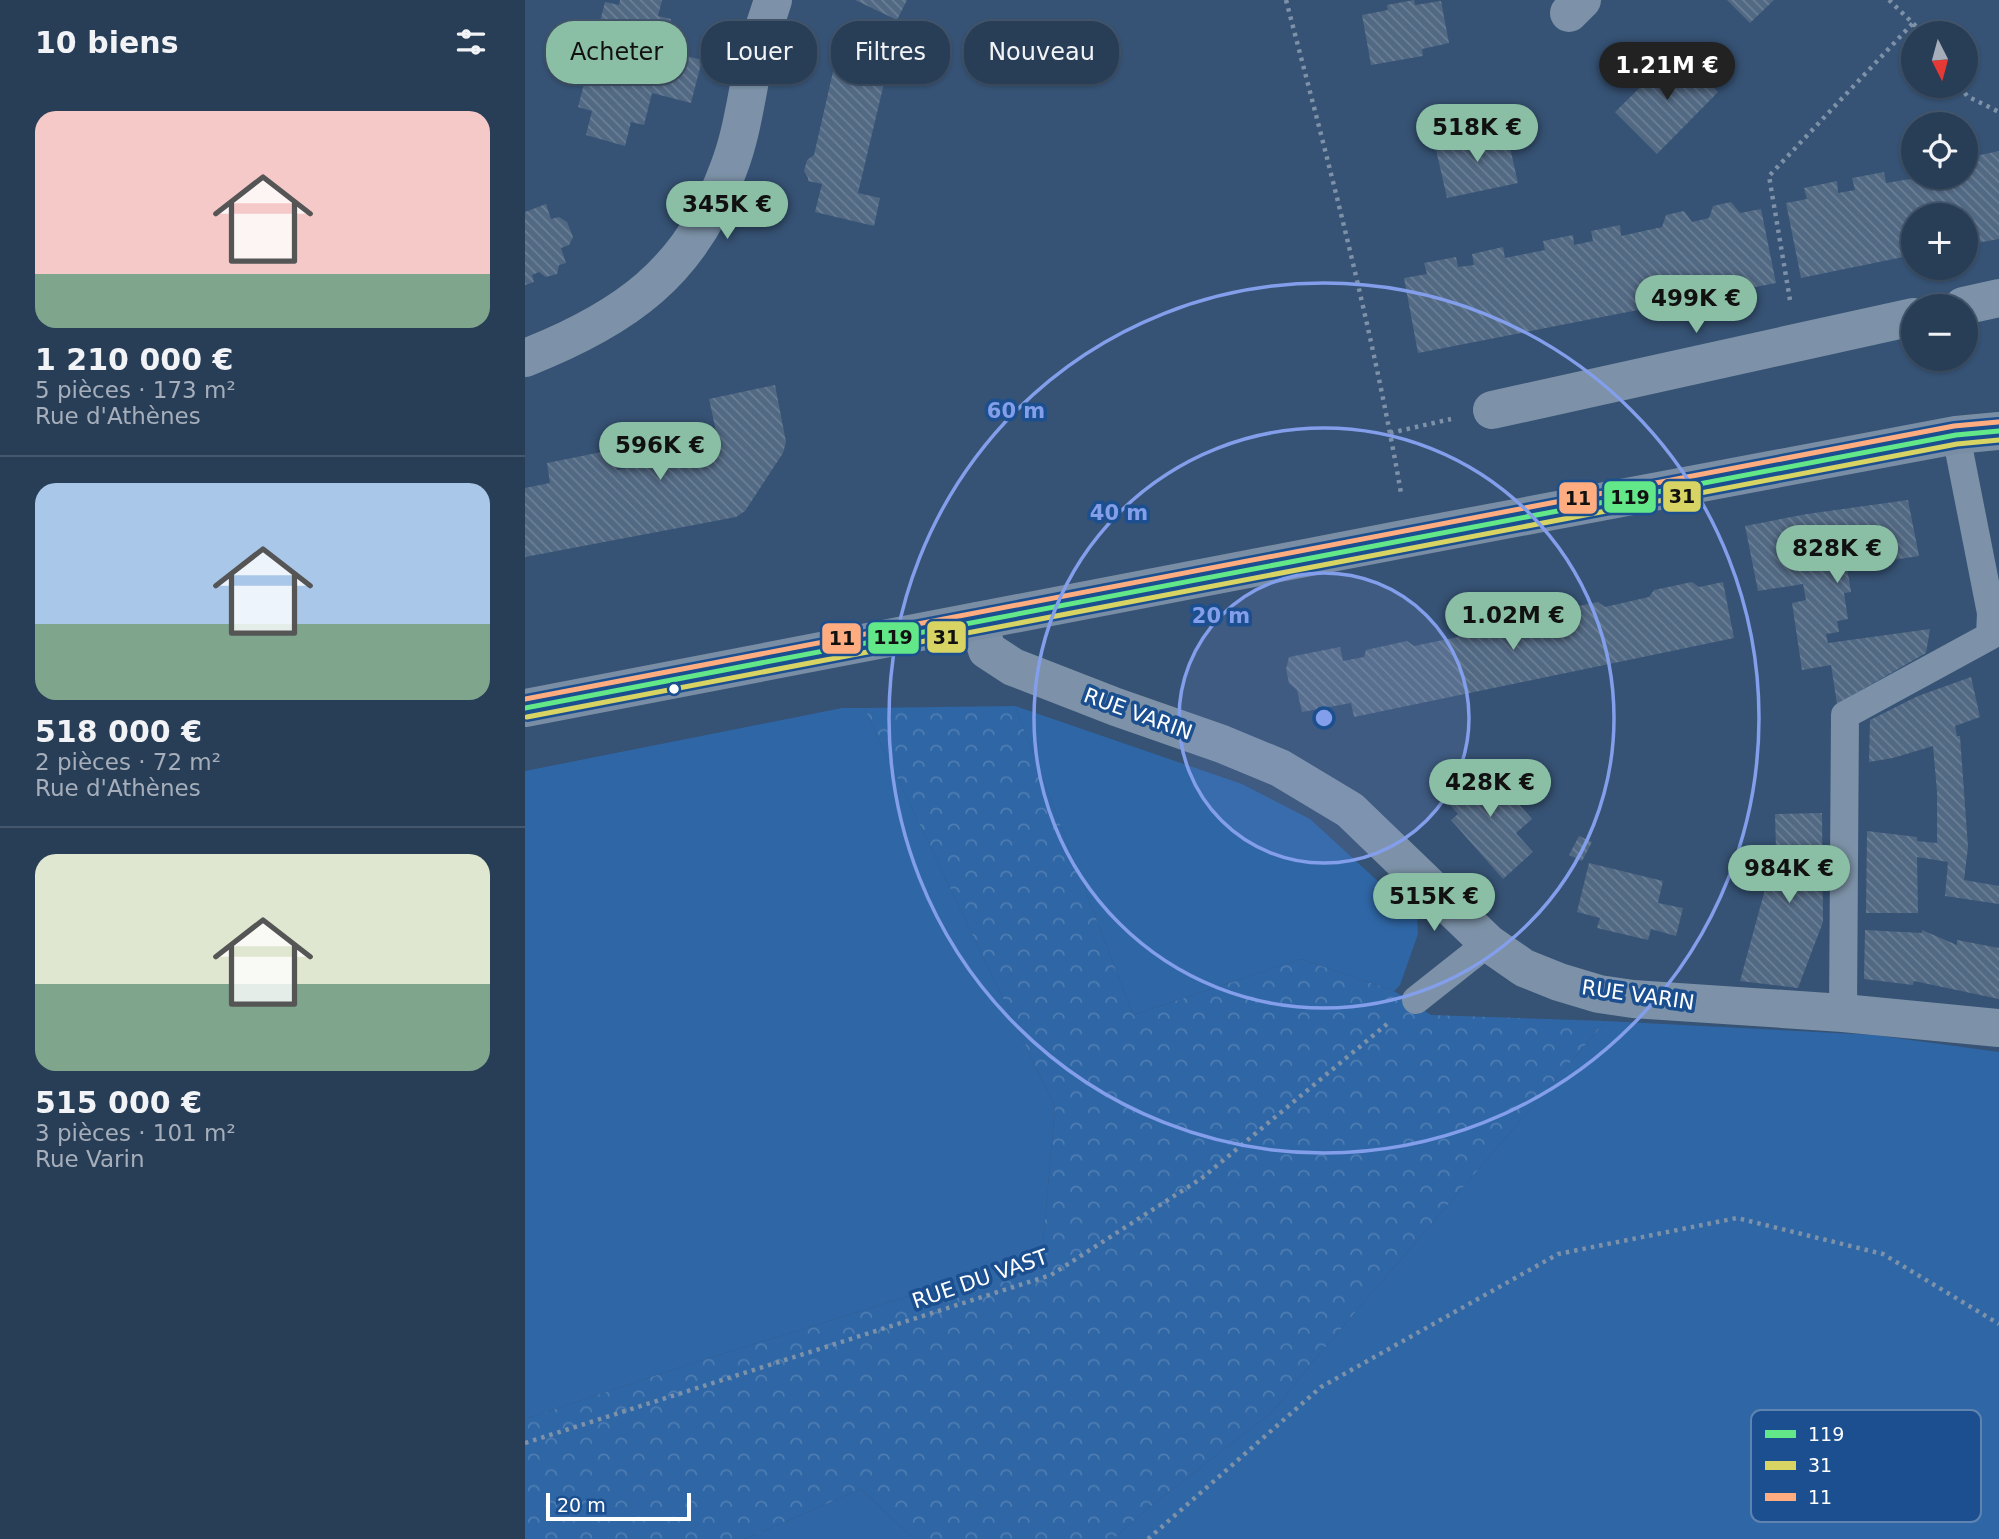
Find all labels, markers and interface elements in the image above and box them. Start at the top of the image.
chip: Acheter [546,21,687,84]
chip: Louer [701,21,817,84]
chip: Filtres [831,21,950,84]
chip: Nouveau [964,21,1119,84]
north arrow [1901,21,1977,98]
map controls [1901,21,1978,371]
icon: filters [452,23,490,61]
text: 10 biens [35,25,179,60]
pin: 1.21M € [1602,42,1732,102]
text: 1.21M € [1615,52,1719,78]
pin: 518K € [1420,104,1534,164]
button: locate [1901,112,1978,189]
text: 518K € [1432,114,1522,140]
icon: home [200,156,326,282]
pin: 345K € [670,182,784,241]
text: 345K € [682,191,772,217]
button: + [1901,203,1978,280]
pin: 499K € [1639,276,1753,335]
text: 499K € [1651,285,1741,311]
button: − [1901,294,1978,371]
text: 1 210 000 € [35,342,233,377]
text: 5 pièces · 173 m² [35,377,236,403]
text: 60 m [987,399,1045,423]
text: Rue d'Athènes [35,403,201,429]
pin: 596K € [603,422,717,482]
text: 596K € [615,432,705,458]
line badge: 119 [1603,480,1657,514]
line badge: 31 [1662,480,1702,513]
line badge: 11 [1558,481,1598,515]
text: 31 [1669,485,1695,507]
text: 119 [1610,486,1650,508]
text: 11 [1565,487,1591,509]
text: 40 m [1090,501,1148,525]
pin: 828K € [1780,526,1894,585]
icon: home [200,528,326,654]
text: 828K € [1792,535,1882,561]
pin: 1.02M € [1448,592,1578,652]
text: 1.02M € [1461,602,1565,628]
text: 20 m [1192,604,1250,628]
line badge: 31 [926,620,967,654]
line badge: 119 [867,621,920,655]
line badge: 11 [821,622,862,655]
text: 119 [873,626,913,648]
text: 31 [933,626,959,648]
text: 11 [829,627,855,649]
unlabelled marker [667,682,681,696]
street label: RUE VARIN [1080,683,1196,745]
centre of rings [1312,706,1336,730]
text: 518 000 € [35,714,202,749]
text: 2 pièces · 72 m² [35,749,221,775]
pin: 428K € [1433,760,1547,819]
text: 428K € [1445,769,1535,795]
text: Rue d'Athènes [35,775,201,801]
pin: 984K € [1732,846,1846,905]
text: 984K € [1744,855,1834,881]
pin: 515K € [1377,874,1491,933]
text: 515K € [1389,883,1479,909]
icon: home [200,899,326,1025]
street label: RUE VARIN [1580,975,1696,1015]
text: 515 000 € [35,1085,202,1120]
text: 3 pièces · 101 m² [35,1120,236,1146]
text: Rue Varin [35,1146,144,1172]
street label: RUE DU VAST [909,1245,1051,1313]
legend [1751,1410,1981,1522]
text: 119 [1808,1423,1844,1445]
text: 31 [1808,1454,1832,1476]
text: 11 [1808,1486,1832,1508]
scale bar [546,1490,691,1522]
text: 20 m [557,1494,606,1516]

